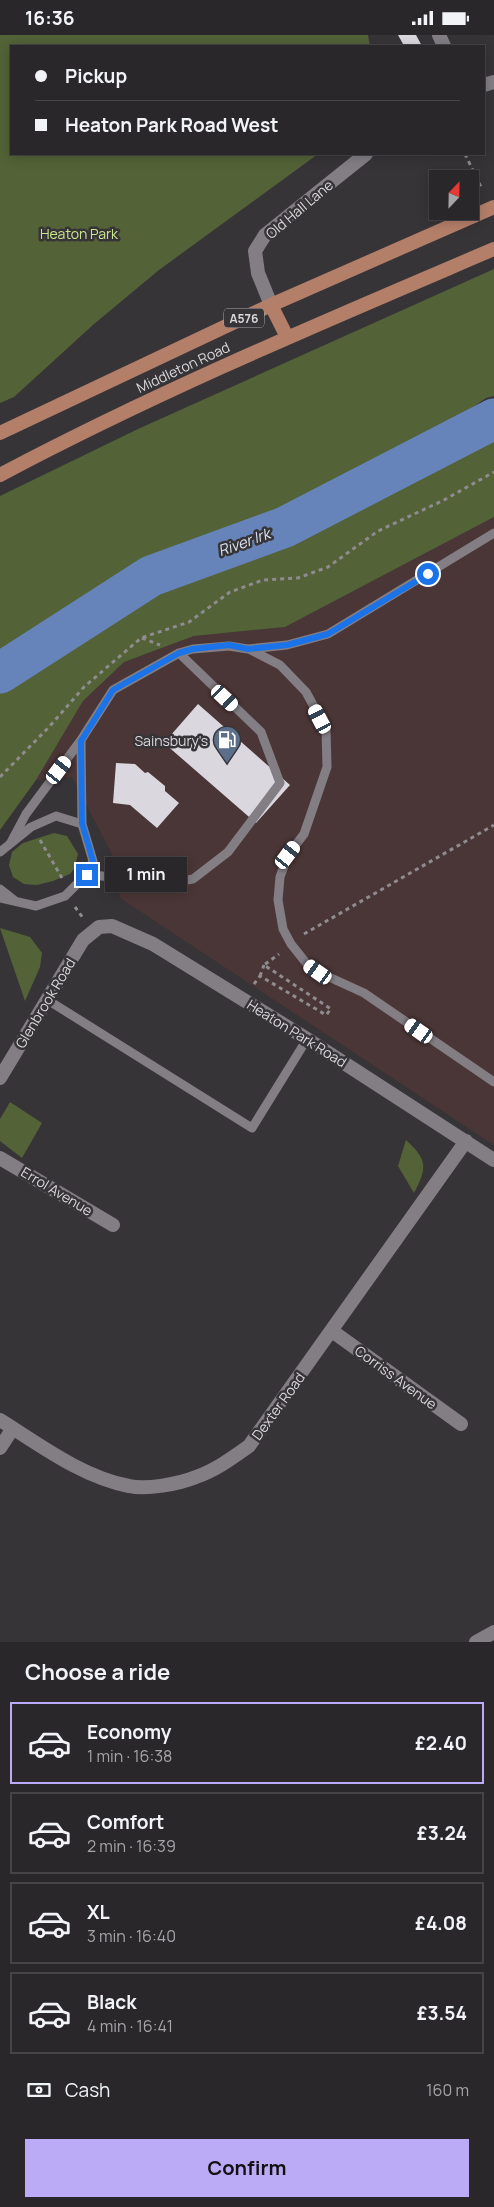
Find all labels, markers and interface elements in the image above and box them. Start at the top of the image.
text: 16:36 [25,5,75,31]
text: Pickup [65,63,127,89]
text: Heaton Park Road West [65,112,279,138]
north arrow [429,170,479,220]
map controls [429,170,479,220]
street label: Old Hall Lane [261,175,337,243]
park label: Heaton Park [40,224,119,243]
road number: A576 [224,309,264,327]
street label: Middleton Road [133,337,233,397]
water label: River Irk [215,522,275,561]
route start [417,563,439,585]
car [208,682,241,714]
car [306,702,333,736]
fuel station icon: Sainsbury's [212,725,242,764]
place label: Sainsbury's [134,731,208,750]
car [43,754,74,786]
car [272,839,303,871]
callout: 1 min [104,857,187,893]
text: 1 min [126,863,166,885]
route end [76,864,98,886]
street label: Glenbrook Road [11,954,79,1052]
car [301,957,334,987]
street label: Heaton Park Road [244,995,350,1071]
car [402,1016,435,1046]
street label: Errol Avenue [18,1162,96,1220]
street label: Corriss Avenue [351,1341,441,1413]
street label: Dexter Road [247,1368,309,1444]
text: Choose a ride [25,1657,170,1687]
text: Economy [87,1719,171,1745]
icon: car [27,1721,72,1766]
text: £2.40 [415,1730,467,1756]
text: 1 min · 16:38 [87,1745,172,1767]
text: Comfort [87,1809,164,1835]
icon: car [27,1811,72,1856]
text: £3.24 [417,1820,467,1846]
text: 2 min · 16:39 [87,1835,176,1857]
text: XL [87,1899,110,1925]
icon: car [27,1901,72,1946]
text: £4.08 [415,1910,467,1936]
text: 3 min · 16:40 [87,1925,176,1947]
text: Black [87,1989,136,2015]
icon: car [27,1991,72,2036]
text: £3.54 [417,2000,467,2026]
text: 4 min · 16:41 [87,2015,173,2037]
icon: cash [25,2076,53,2104]
text: Cash [65,2077,110,2103]
text: 160 m [426,2079,469,2101]
button: Confirm [25,2139,469,2197]

